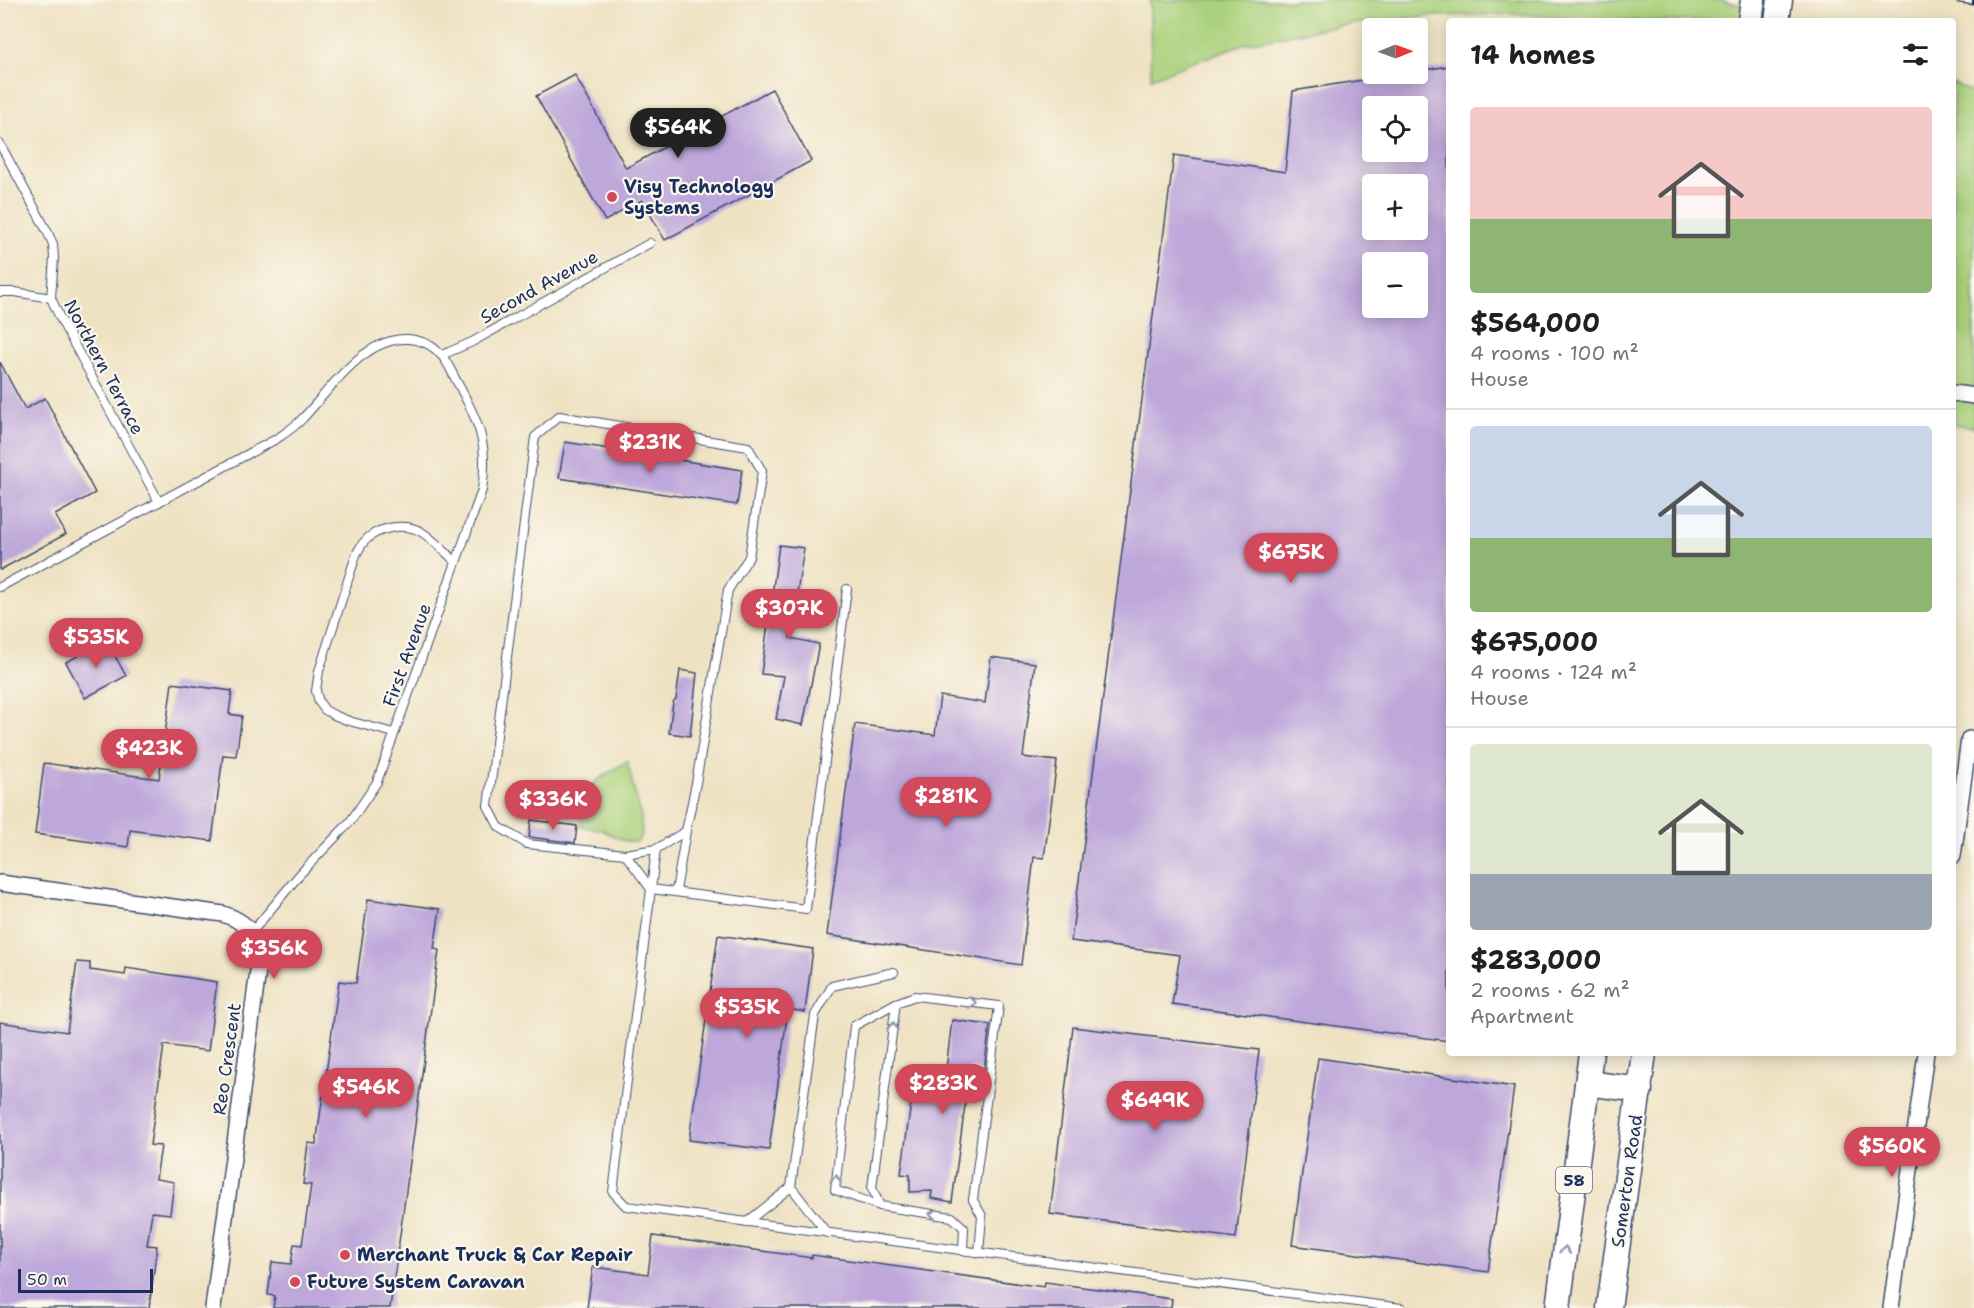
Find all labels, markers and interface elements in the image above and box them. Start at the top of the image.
north arrow [1362,18,1428,84]
map controls [1362,18,1428,318]
text: 14 homes [1470,37,1596,72]
icon: filters [1899,38,1932,71]
button: locate [1362,96,1428,162]
pin: $564K [636,108,720,159]
text: $564K [644,114,712,140]
icon: home [1647,146,1755,254]
button: + [1362,174,1428,240]
place label: Visy Technology Systems [624,175,774,220]
marker: Visy Technology Systems [605,190,619,204]
street label: Second Avenue [476,245,602,329]
button: − [1362,252,1428,318]
street label: Northern Terrace [58,295,150,439]
text: $564,000 [1470,305,1600,340]
text: 4 rooms · 100 m² [1470,340,1639,366]
text: House [1470,366,1529,392]
pin: $231K [608,423,692,474]
text: $231K [619,429,681,455]
icon: home [1647,465,1755,573]
pin: $675K [1249,533,1333,584]
text: $675K [1258,539,1324,565]
pin: $307K [747,589,831,640]
text: $307K [755,595,823,621]
street label: First Avenue [377,600,437,710]
pin: $535K [54,618,138,669]
text: $535K [63,624,129,650]
text: $675,000 [1470,624,1598,659]
text: 4 rooms · 124 m² [1470,659,1637,685]
text: House [1470,685,1529,711]
pin: $423K [107,729,191,780]
text: $423K [115,735,183,761]
pin: $281K [904,777,988,828]
pin: $336K [511,780,595,831]
text: $281K [914,783,978,809]
icon: home [1647,783,1755,891]
text: $336K [519,786,587,812]
pin: $356K [232,929,316,980]
text: $356K [240,935,308,961]
text: $283,000 [1470,942,1601,977]
text: 2 rooms · 62 m² [1470,977,1630,1003]
pin: $535K [705,988,789,1039]
text: $535K [714,994,780,1020]
one-way arrow [969,996,978,1009]
street label: Reo Crescent [207,1001,247,1117]
text: Apartment [1470,1003,1574,1029]
one-way arrow [887,1022,899,1031]
pin: $283K [901,1064,985,1115]
pin: $546K [324,1068,408,1119]
text: $283K [909,1070,977,1096]
text: $546K [332,1074,400,1100]
pin: $649K [1113,1081,1197,1132]
text: $649K [1121,1087,1189,1113]
street label: Somerton Road [1606,1113,1648,1249]
pin: $560K [1850,1127,1934,1178]
text: $560K [1858,1133,1926,1159]
road number: 58 [1556,1167,1592,1193]
one-way arrow [829,1175,842,1184]
one-way arrow [929,1209,938,1221]
place label: Merchant Truck & Car Repair [357,1243,633,1267]
one-way arrow [1558,1245,1571,1255]
marker: Merchant Truck & Car Repair [338,1248,352,1262]
scale bar [18,1266,153,1294]
text: 50 m [27,1269,67,1290]
place label: Future System Caravan [307,1270,525,1294]
marker: Future System Caravan [288,1275,302,1289]

